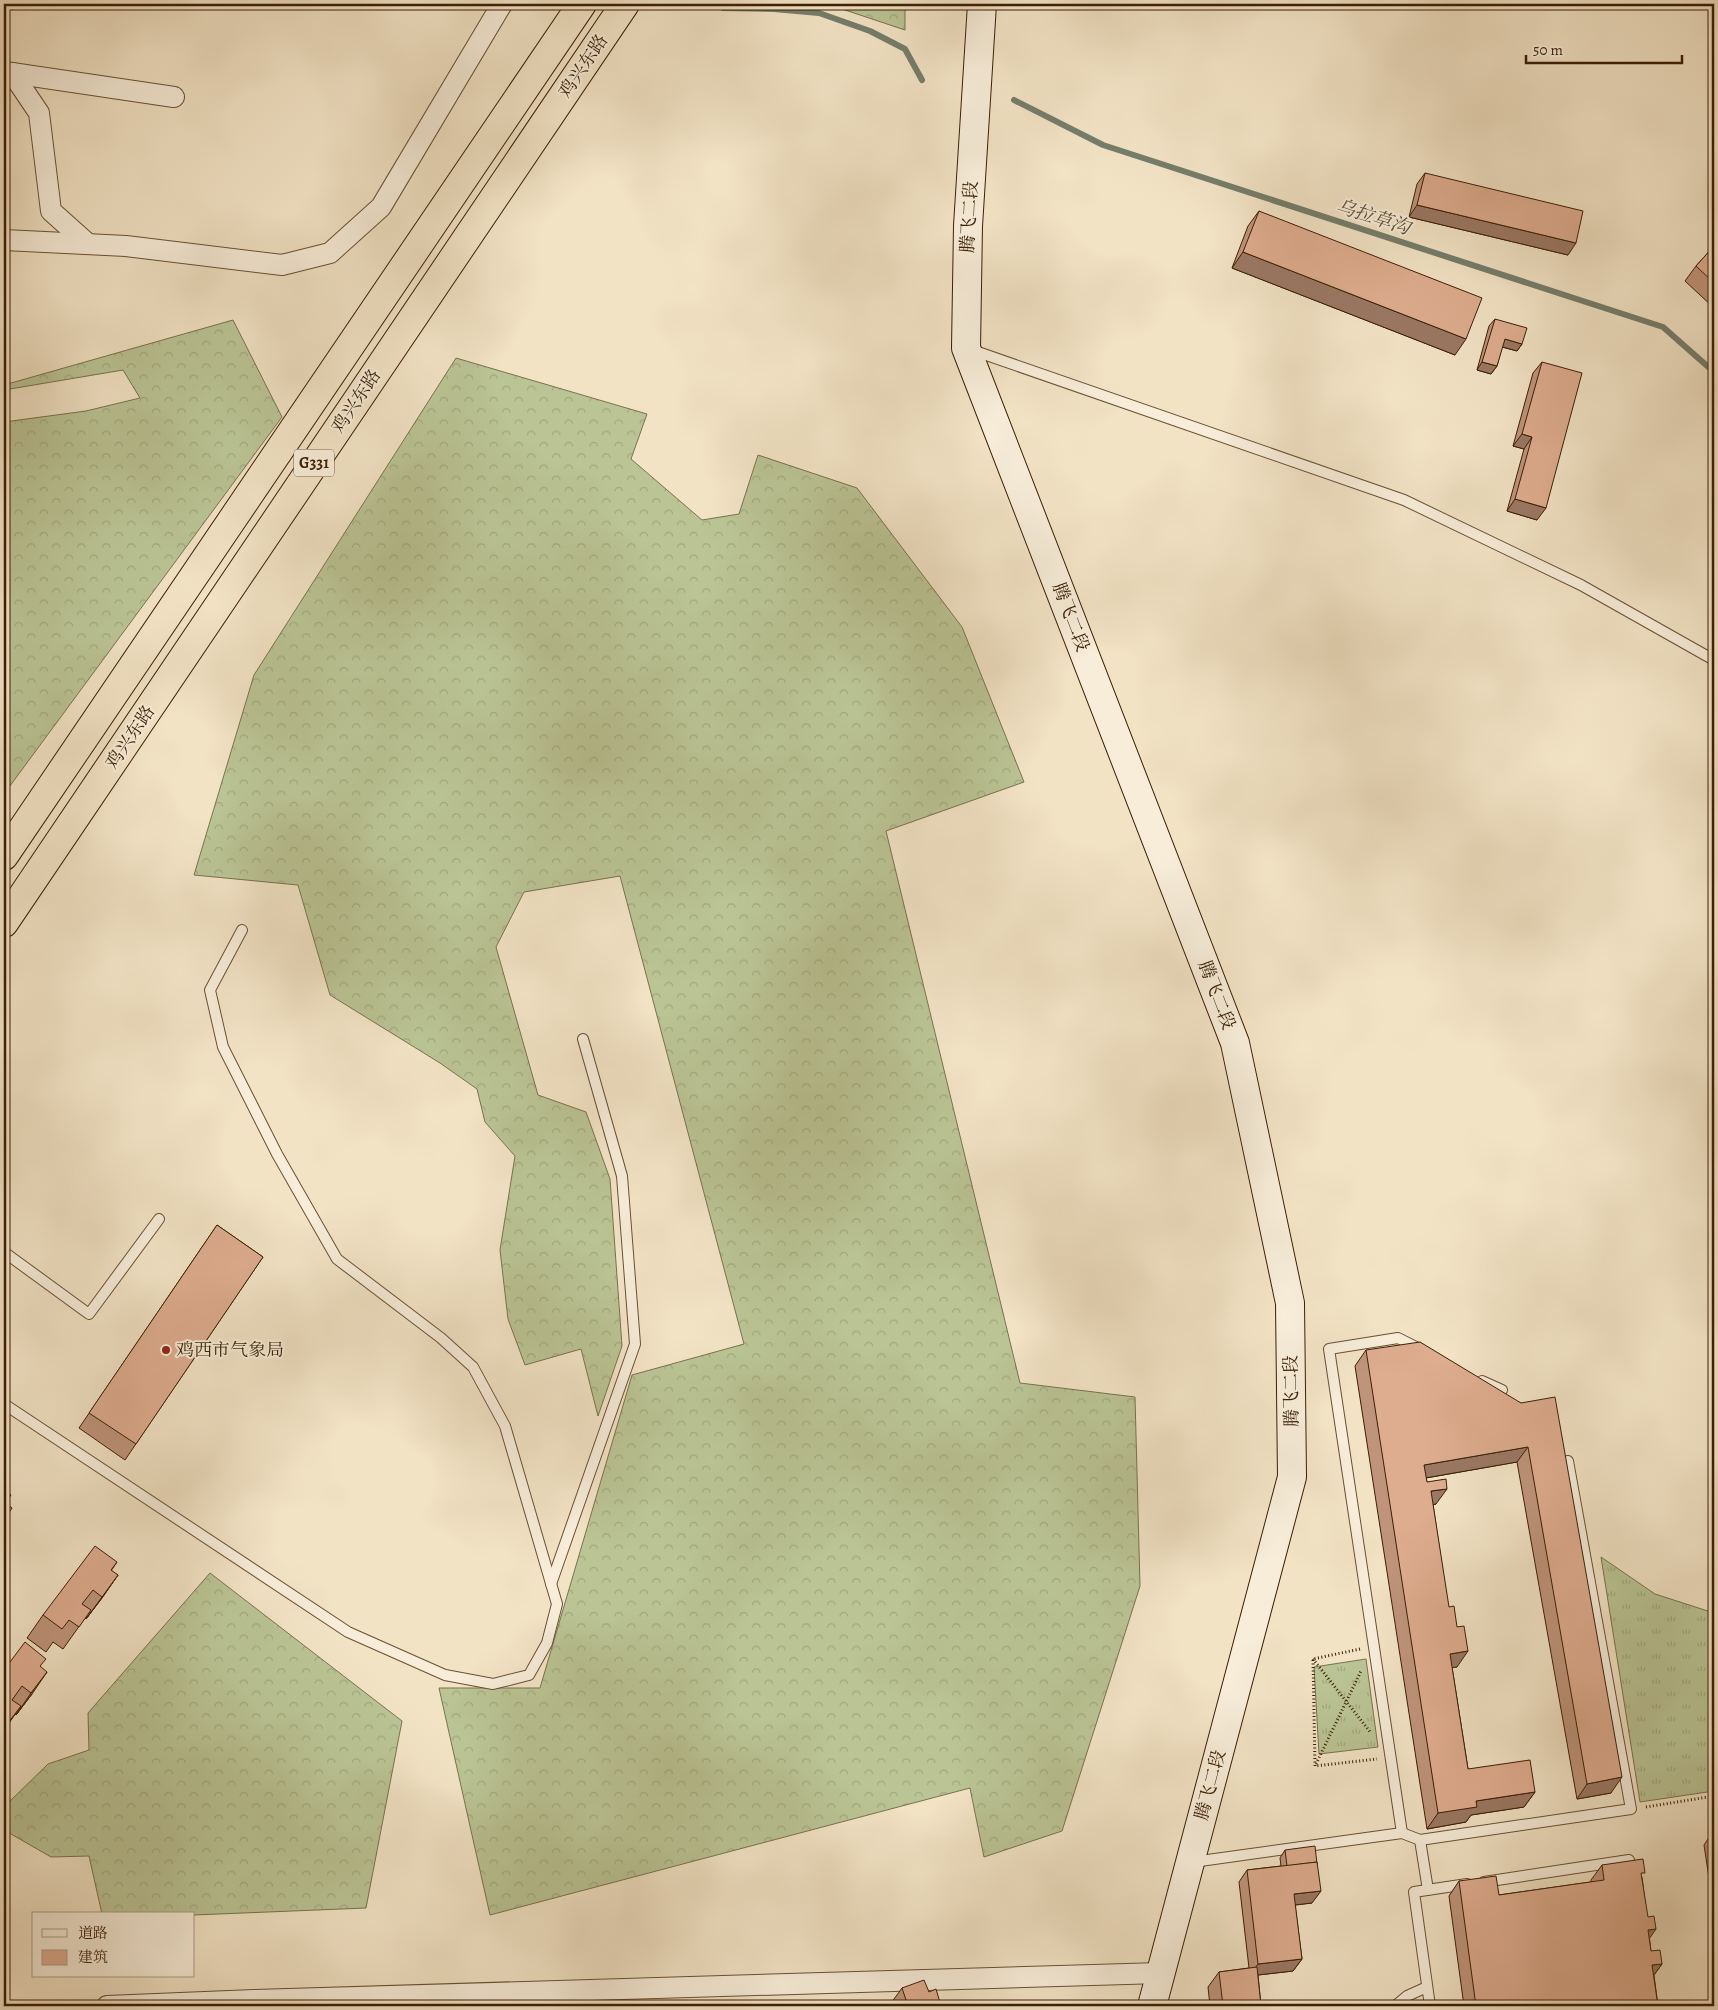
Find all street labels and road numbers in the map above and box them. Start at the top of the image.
street label: 鸡兴东路 [553,29,613,103]
street label: 腾飞二段 [955,180,983,254]
street label: 鸡兴东路 [326,364,386,438]
road number: G331 [294,449,334,476]
street label: 腾飞二段 [1047,579,1095,655]
street label: 鸡兴东路 [100,700,160,774]
street label: 腾飞二段 [1193,957,1241,1033]
street label: 腾飞二段 [1278,1355,1304,1427]
street label: 腾飞二段 [1189,1747,1231,1823]

